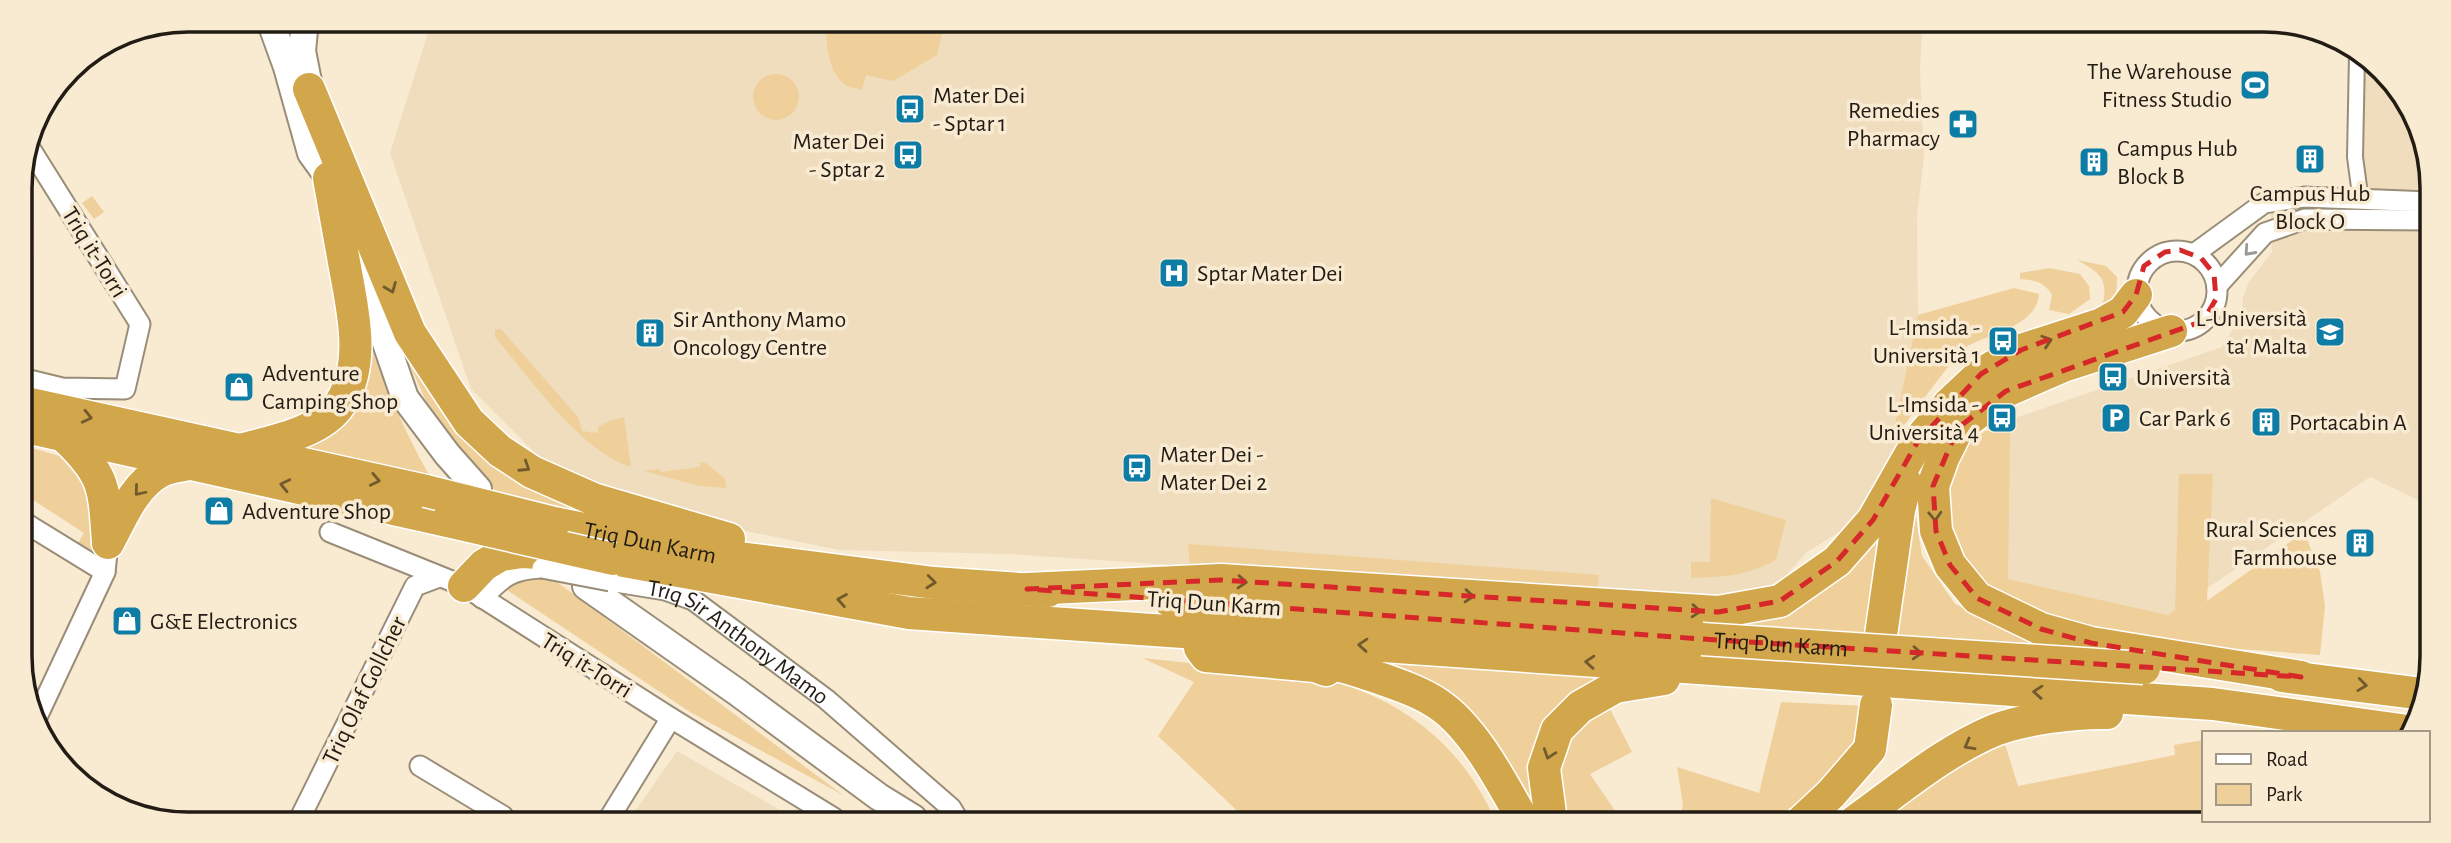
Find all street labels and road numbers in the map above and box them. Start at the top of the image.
street label: Triq it-Torri [57,203,131,302]
street label: Triq Dun Karm [582,518,718,568]
street label: Triq Sir Anthony Mamo [646,576,833,710]
street label: Triq Dun Karm [1146,587,1282,621]
street label: Triq Olaf Gollcher [319,612,411,768]
street label: Triq it-Torri [537,629,636,703]
street label: Triq Dun Karm [1713,629,1849,662]

